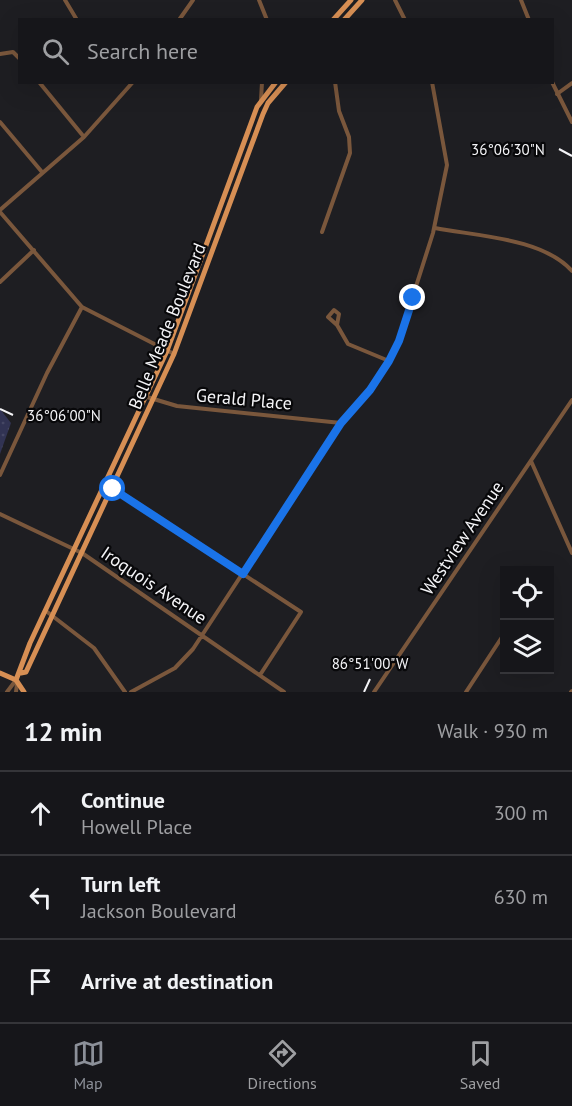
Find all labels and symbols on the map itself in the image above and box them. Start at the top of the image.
text: 36°06'30"N [471,140,545,159]
street label: Belle Meade Boulevard [123,239,211,413]
route end [399,284,425,310]
street label: Gerald Place [195,383,293,415]
text: 36°06'00"N [27,406,101,425]
route start [99,475,125,501]
street label: Westview Avenue [415,477,509,599]
street label: Iroquois Avenue [97,541,211,629]
text: 86°51'00"W [332,654,409,673]

